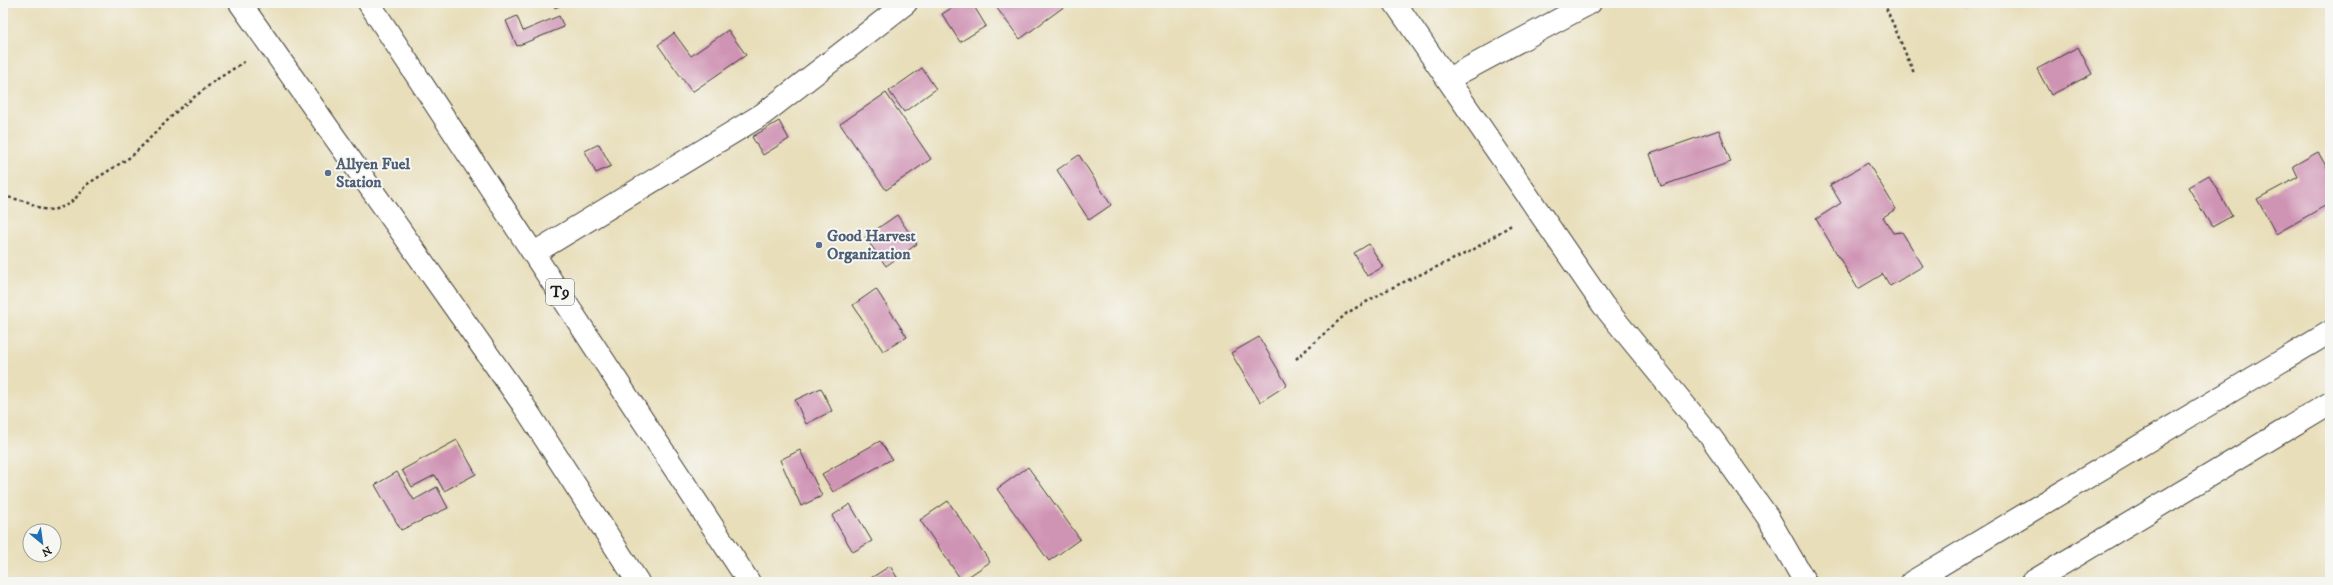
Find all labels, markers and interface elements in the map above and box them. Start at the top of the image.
place label: Allyen Fuel Station [335,154,411,192]
marker: Allyen Fuel Station [323,168,333,178]
place label: Good Harvest Organization [827,226,917,264]
marker: Good Harvest Organization [814,240,824,250]
road number: T9 [546,279,574,305]
north arrow [22,523,62,563]
text: N [39,543,54,559]

